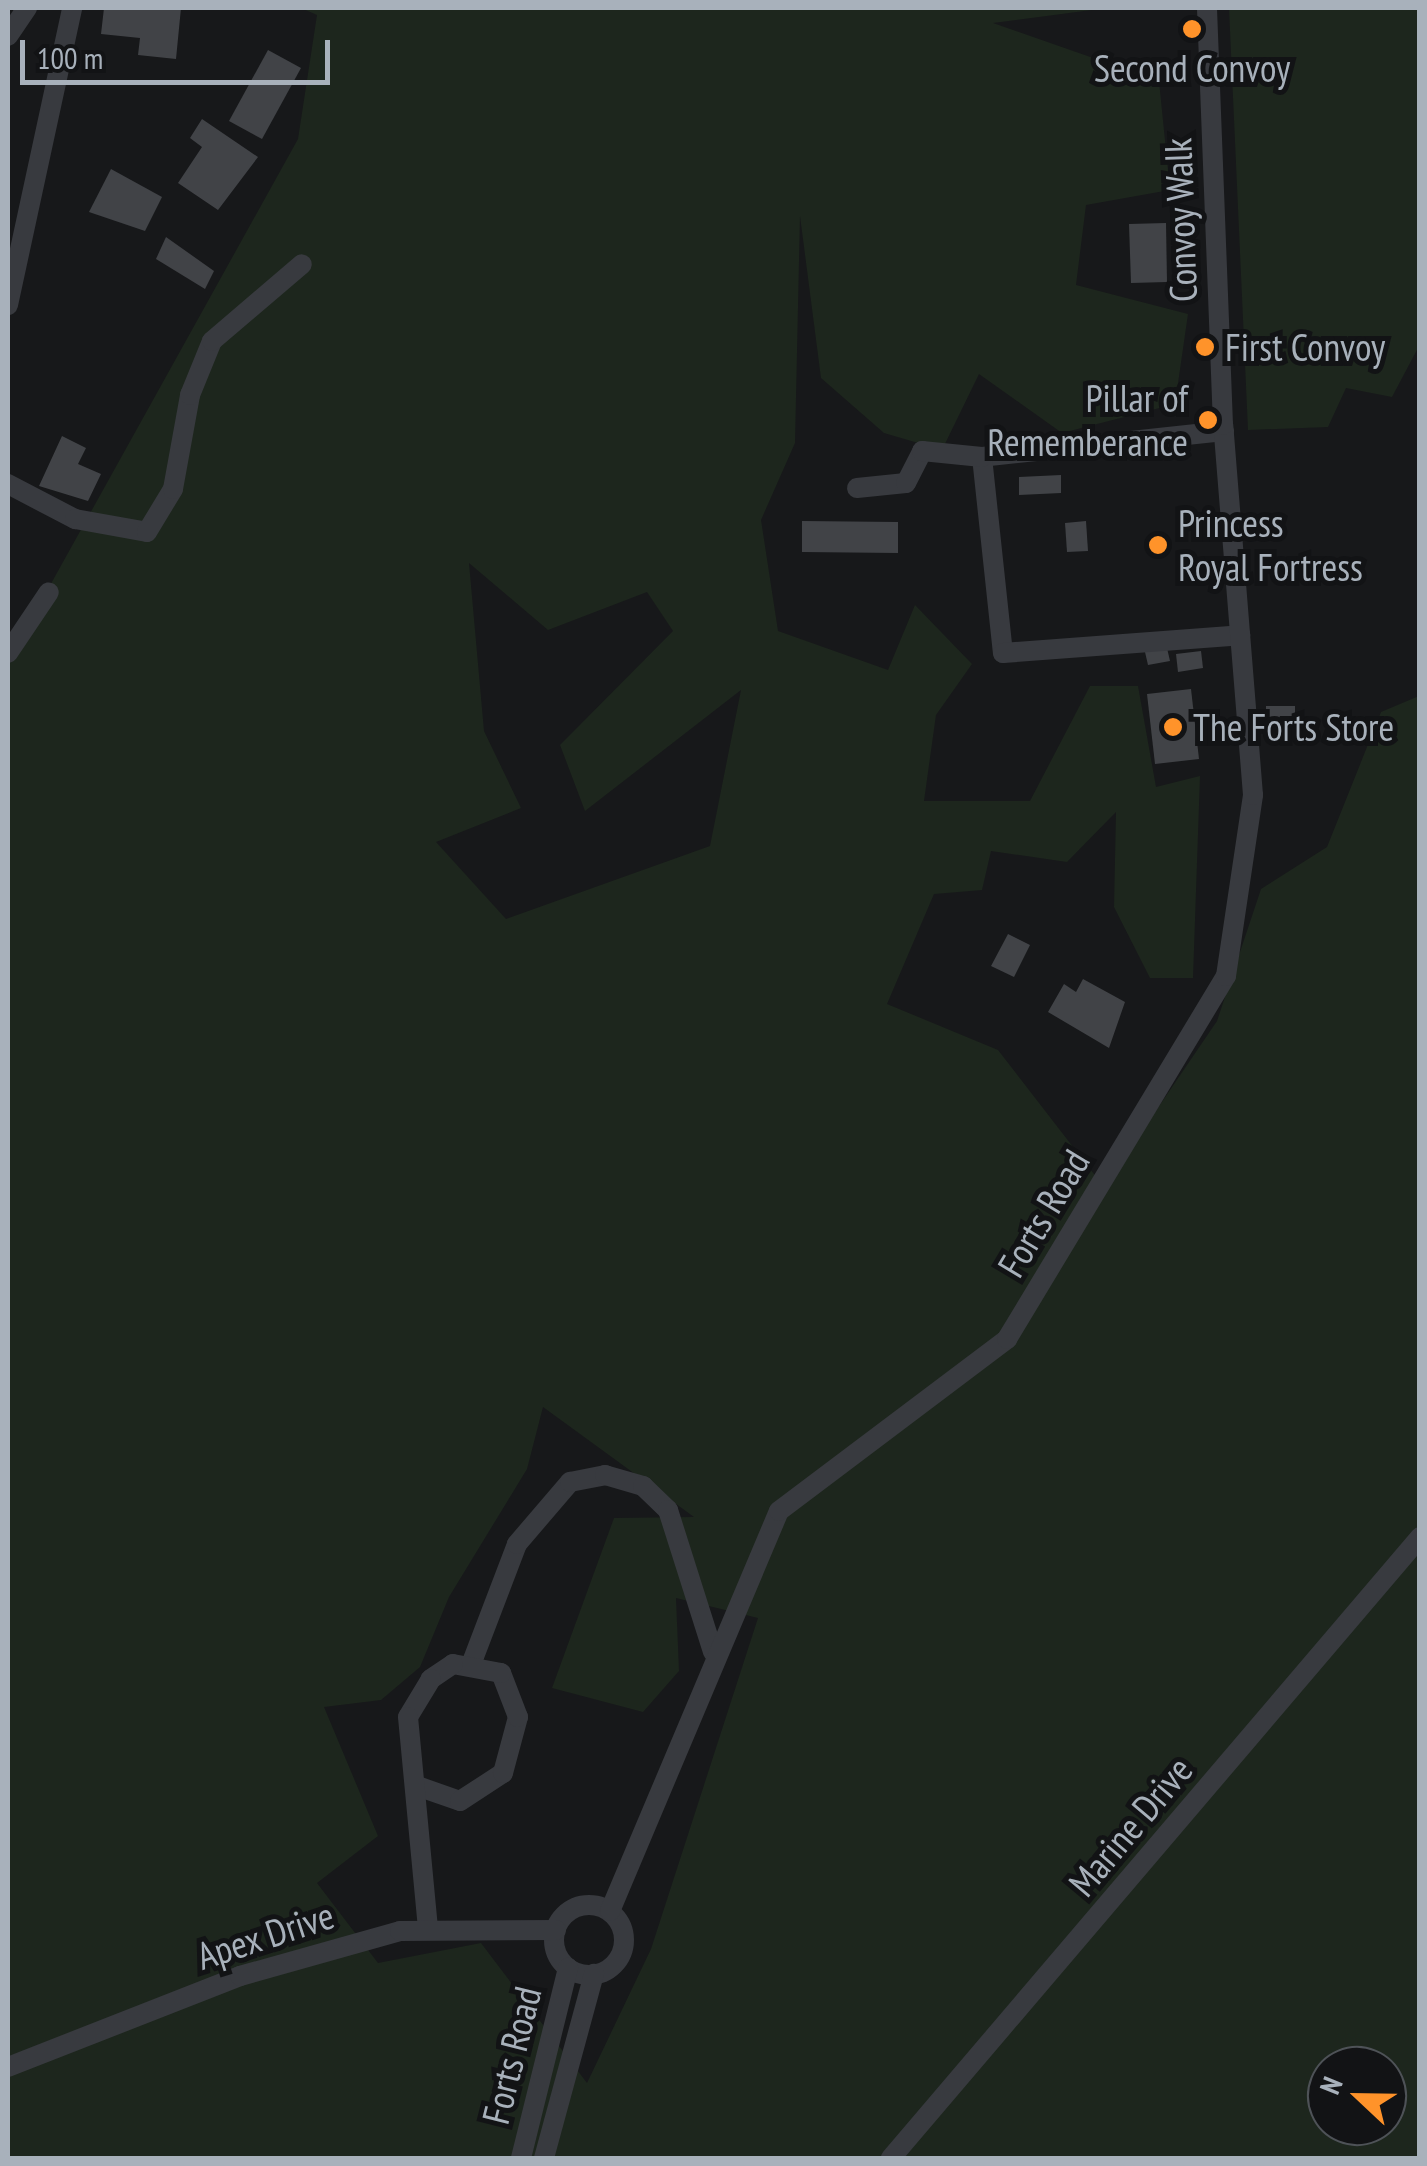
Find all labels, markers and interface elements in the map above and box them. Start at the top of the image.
marker: Second Convoy [1181,18,1203,40]
scale bar [25,20,335,82]
text: 100 m [37,38,103,77]
place label: Second Convoy [1094,45,1290,91]
street label: Convoy Walk [1154,136,1206,304]
place label: First Convoy [1225,324,1385,370]
marker: First Convoy [1194,336,1216,358]
place label: Pillar of Rememberance [987,375,1188,464]
marker: Pillar of Rememberance [1197,409,1219,431]
place label: Princess Royal Fortress [1178,500,1363,590]
marker: Princess Royal Fortress [1147,534,1169,556]
place label: The Forts Store [1193,704,1394,750]
marker: The Forts Store [1162,716,1184,738]
street label: Forts Road [988,1141,1098,1285]
street label: Marine Drive [1059,1747,1201,1905]
street label: Apex Drive [190,1891,340,1979]
street label: Forts Road [472,1982,550,2128]
north arrow [1307,2046,1407,2146]
text: N [1311,2071,1351,2099]

